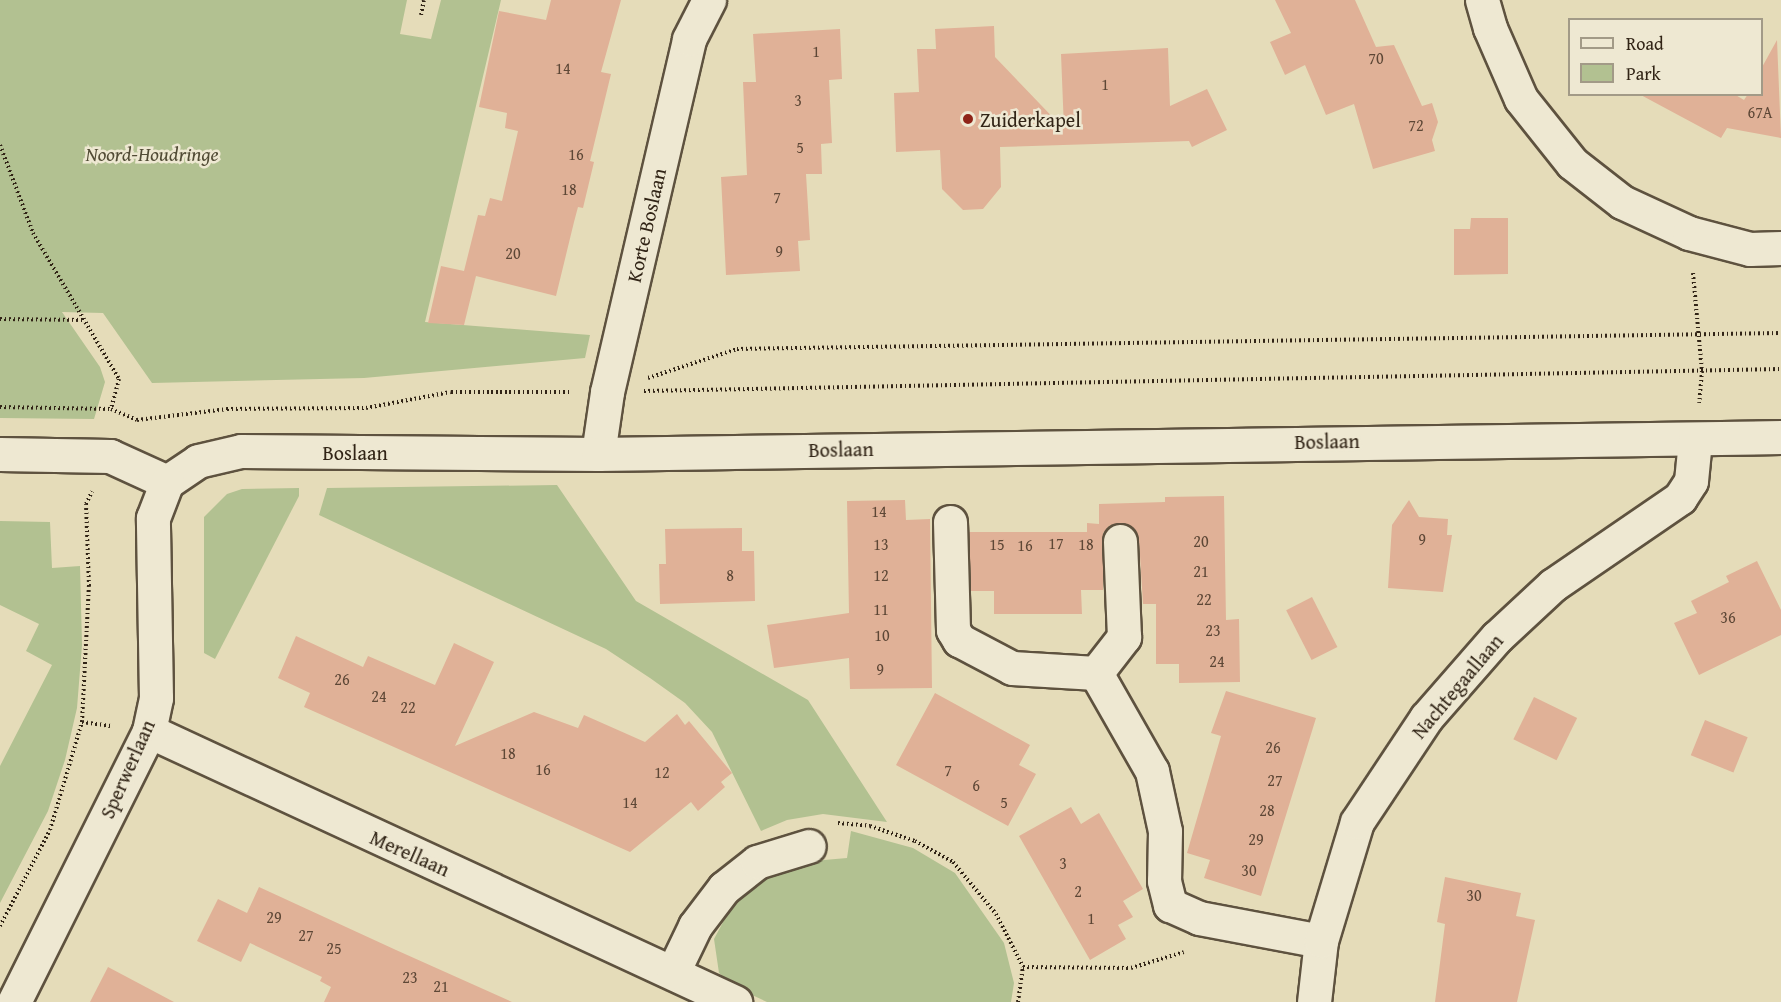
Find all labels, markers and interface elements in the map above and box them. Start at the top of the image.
legend [1568,18,1763,96]
text: Road [1626,30,1664,57]
house number: 1 [812,41,820,61]
house number: 70 [1368,48,1384,68]
house number: 14 [555,58,571,78]
text: Park [1626,60,1661,87]
house number: 1 [1101,74,1109,94]
house number: 3 [794,90,802,110]
house number: 67A [1747,102,1773,122]
place label: Zuiderkapel [980,107,1081,131]
marker: Zuiderkapel [961,112,975,126]
house number: 72 [1408,115,1424,135]
house number: 5 [796,137,804,157]
park label: Noord-Houdringe [85,141,219,165]
house number: 16 [568,144,584,164]
street label: Korte Boslaan [621,166,671,284]
house number: 18 [561,179,577,199]
house number: 7 [773,187,781,207]
house number: 9 [775,241,783,261]
house number: 20 [505,243,521,263]
street label: Boslaan [1294,428,1360,454]
street label: Boslaan [808,436,874,462]
street label: Boslaan [322,440,388,464]
house number: 14 [871,501,887,521]
house number: 9 [1418,529,1426,549]
house number: 20 [1193,531,1209,551]
house number: 17 [1048,533,1064,553]
house number: 13 [873,534,889,554]
house number: 15 [989,534,1005,554]
house number: 18 [1078,534,1094,554]
house number: 16 [1017,535,1033,555]
house number: 21 [1193,561,1209,581]
house number: 8 [726,565,734,585]
house number: 12 [873,565,889,585]
house number: 22 [1196,589,1212,609]
house number: 11 [873,599,889,619]
house number: 36 [1720,607,1736,627]
house number: 23 [1205,620,1221,640]
house number: 10 [874,625,890,645]
street label: Nachtegaallaan [1406,629,1508,743]
house number: 24 [1209,651,1225,671]
house number: 9 [876,659,884,679]
house number: 26 [334,669,350,689]
house number: 24 [371,686,387,706]
house number: 22 [400,697,416,717]
street label: Sperwerlaan [95,716,159,822]
house number: 26 [1265,737,1281,757]
house number: 18 [500,743,516,763]
house number: 16 [535,759,551,779]
house number: 7 [944,760,952,780]
house number: 12 [654,762,670,782]
house number: 27 [1267,770,1283,790]
house number: 6 [972,775,980,795]
house number: 14 [622,792,638,812]
house number: 5 [1000,792,1008,812]
house number: 28 [1259,800,1275,820]
street label: Merellaan [367,825,453,881]
house number: 29 [1248,829,1264,849]
house number: 3 [1059,853,1067,873]
house number: 30 [1241,860,1257,880]
house number: 2 [1074,881,1082,901]
house number: 30 [1466,885,1482,905]
house number: 29 [266,907,282,927]
house number: 1 [1087,908,1095,928]
house number: 27 [298,925,314,945]
house number: 25 [326,938,342,958]
house number: 23 [402,967,418,987]
house number: 21 [433,976,449,996]

